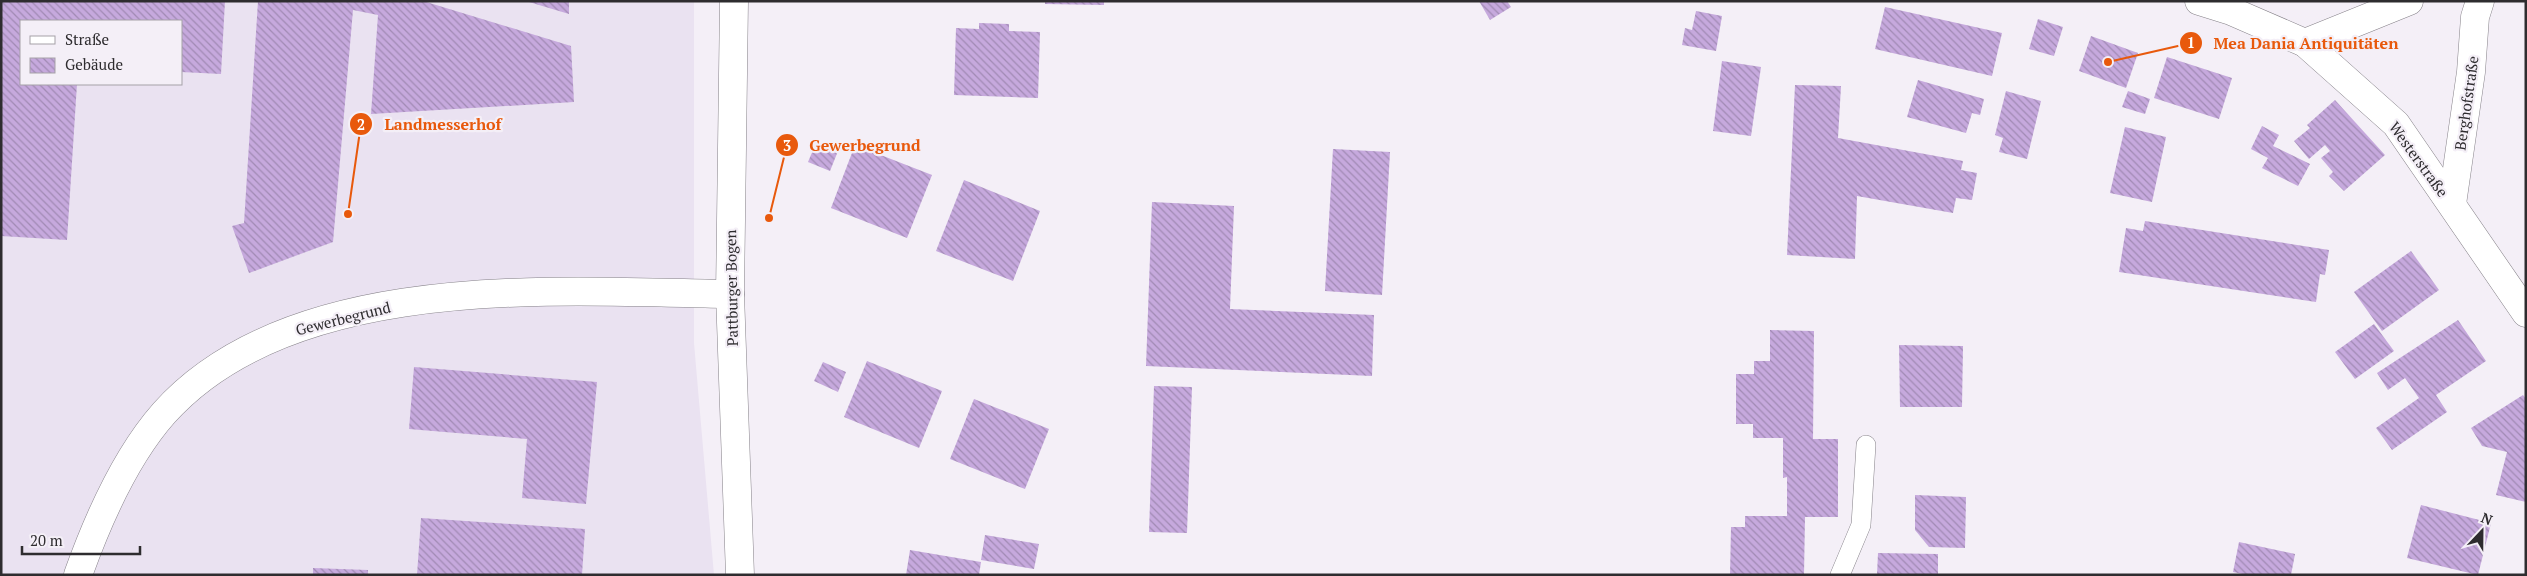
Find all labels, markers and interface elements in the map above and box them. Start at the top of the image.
legend [20,20,182,85]
callout: Mea Dania Antiquitäten [2178,27,2408,58]
text: Straße [65,29,109,49]
text: 1 [2187,32,2195,52]
text: Mea Dania Antiquitäten [2213,32,2399,54]
text: Gebäude [65,54,123,74]
street label: Berghofstraße [2449,54,2483,152]
callout: Landmesserhof [349,109,511,140]
text: Landmesserhof [384,113,504,135]
text: 2 [357,114,365,134]
street label: Westerstraße [2385,117,2453,201]
callout: Gewerbegrund [774,130,930,161]
text: Gewerbegrund [809,134,921,156]
text: 3 [783,135,791,155]
street label: Pattburger Bogen [720,229,742,347]
street label: Gewerbegrund [293,297,393,339]
north arrow [2457,506,2507,556]
text: N [2479,508,2496,529]
scale bar [22,524,140,556]
text: 20 m [30,530,63,550]

